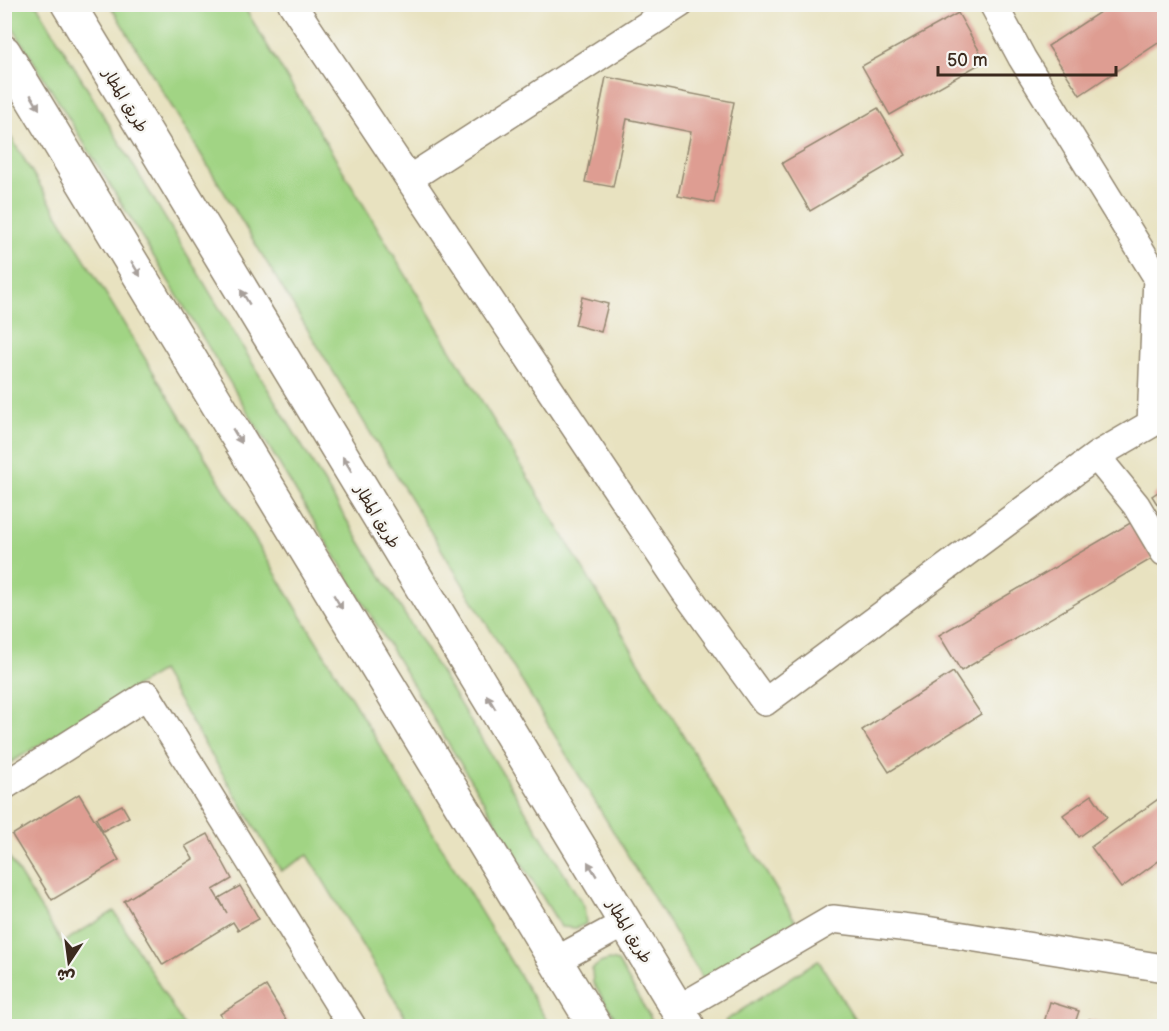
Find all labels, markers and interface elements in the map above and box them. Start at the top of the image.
scale bar [938,39,1116,77]
text: 50 m [947,50,988,71]
street label: طريق المطار [97,64,151,136]
one-way arrow [29,94,40,110]
one-way arrow [130,261,141,277]
one-way arrow [240,289,251,305]
one-way arrow [232,428,242,445]
one-way arrow [341,456,352,472]
street label: طريق المطار [349,480,403,552]
one-way arrow [333,594,343,611]
one-way arrow [486,694,497,710]
one-way arrow [587,861,598,877]
street label: طريق المطار [601,895,655,967]
north arrow [39,932,99,992]
text: ش [55,964,77,986]

